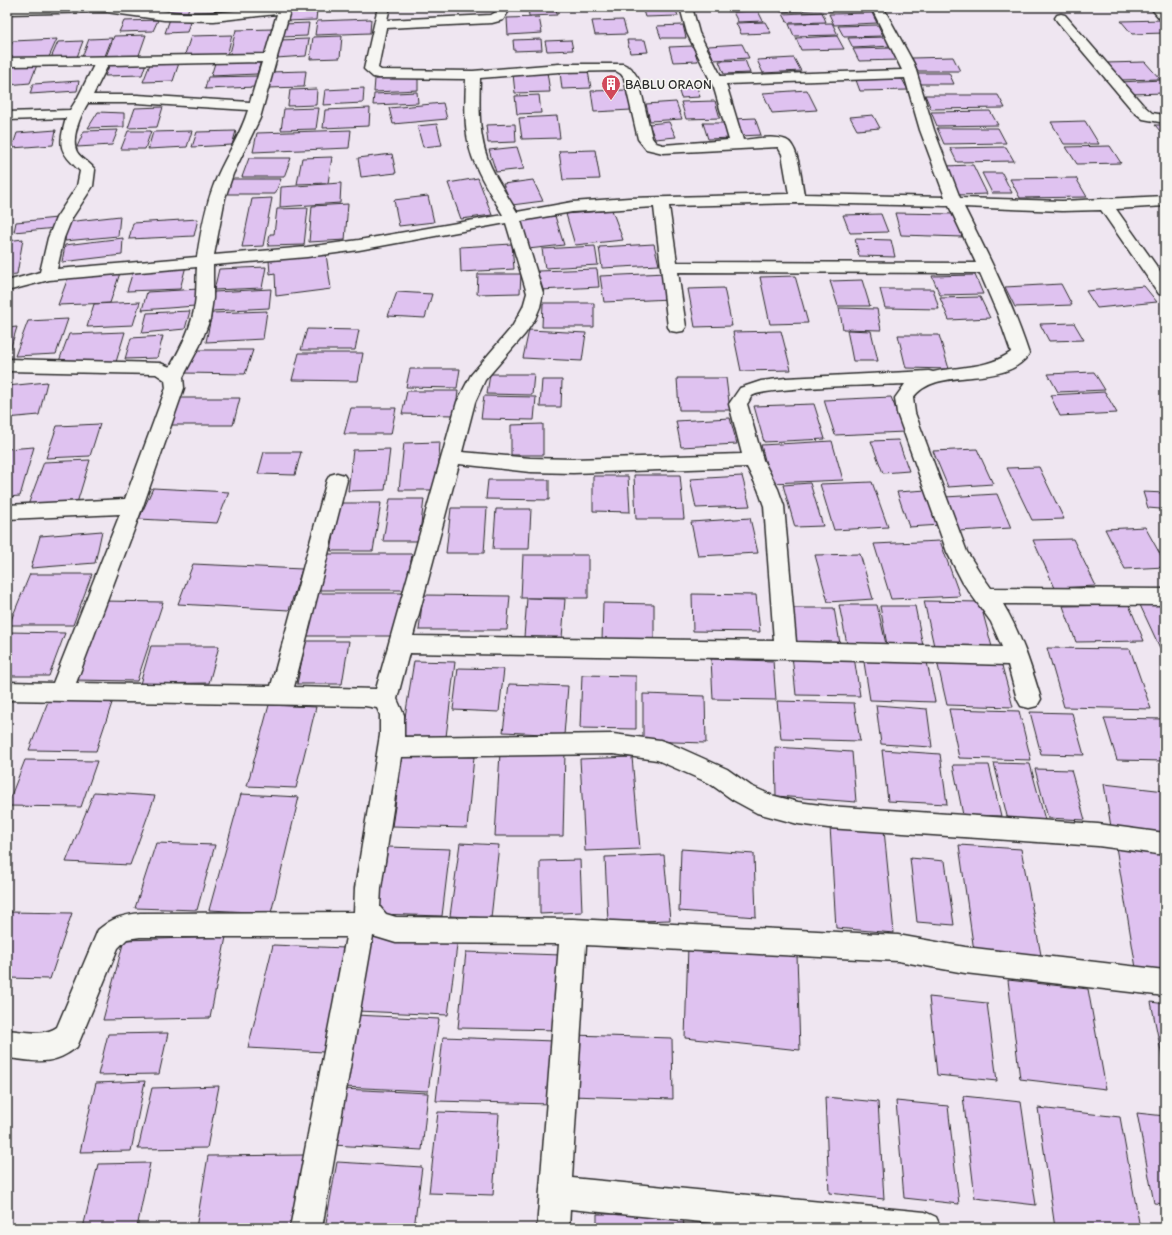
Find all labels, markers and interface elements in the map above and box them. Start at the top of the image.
building icon: BABLU ORAON [600,73,622,101]
place label: BABLU ORAON [625,77,712,92]

